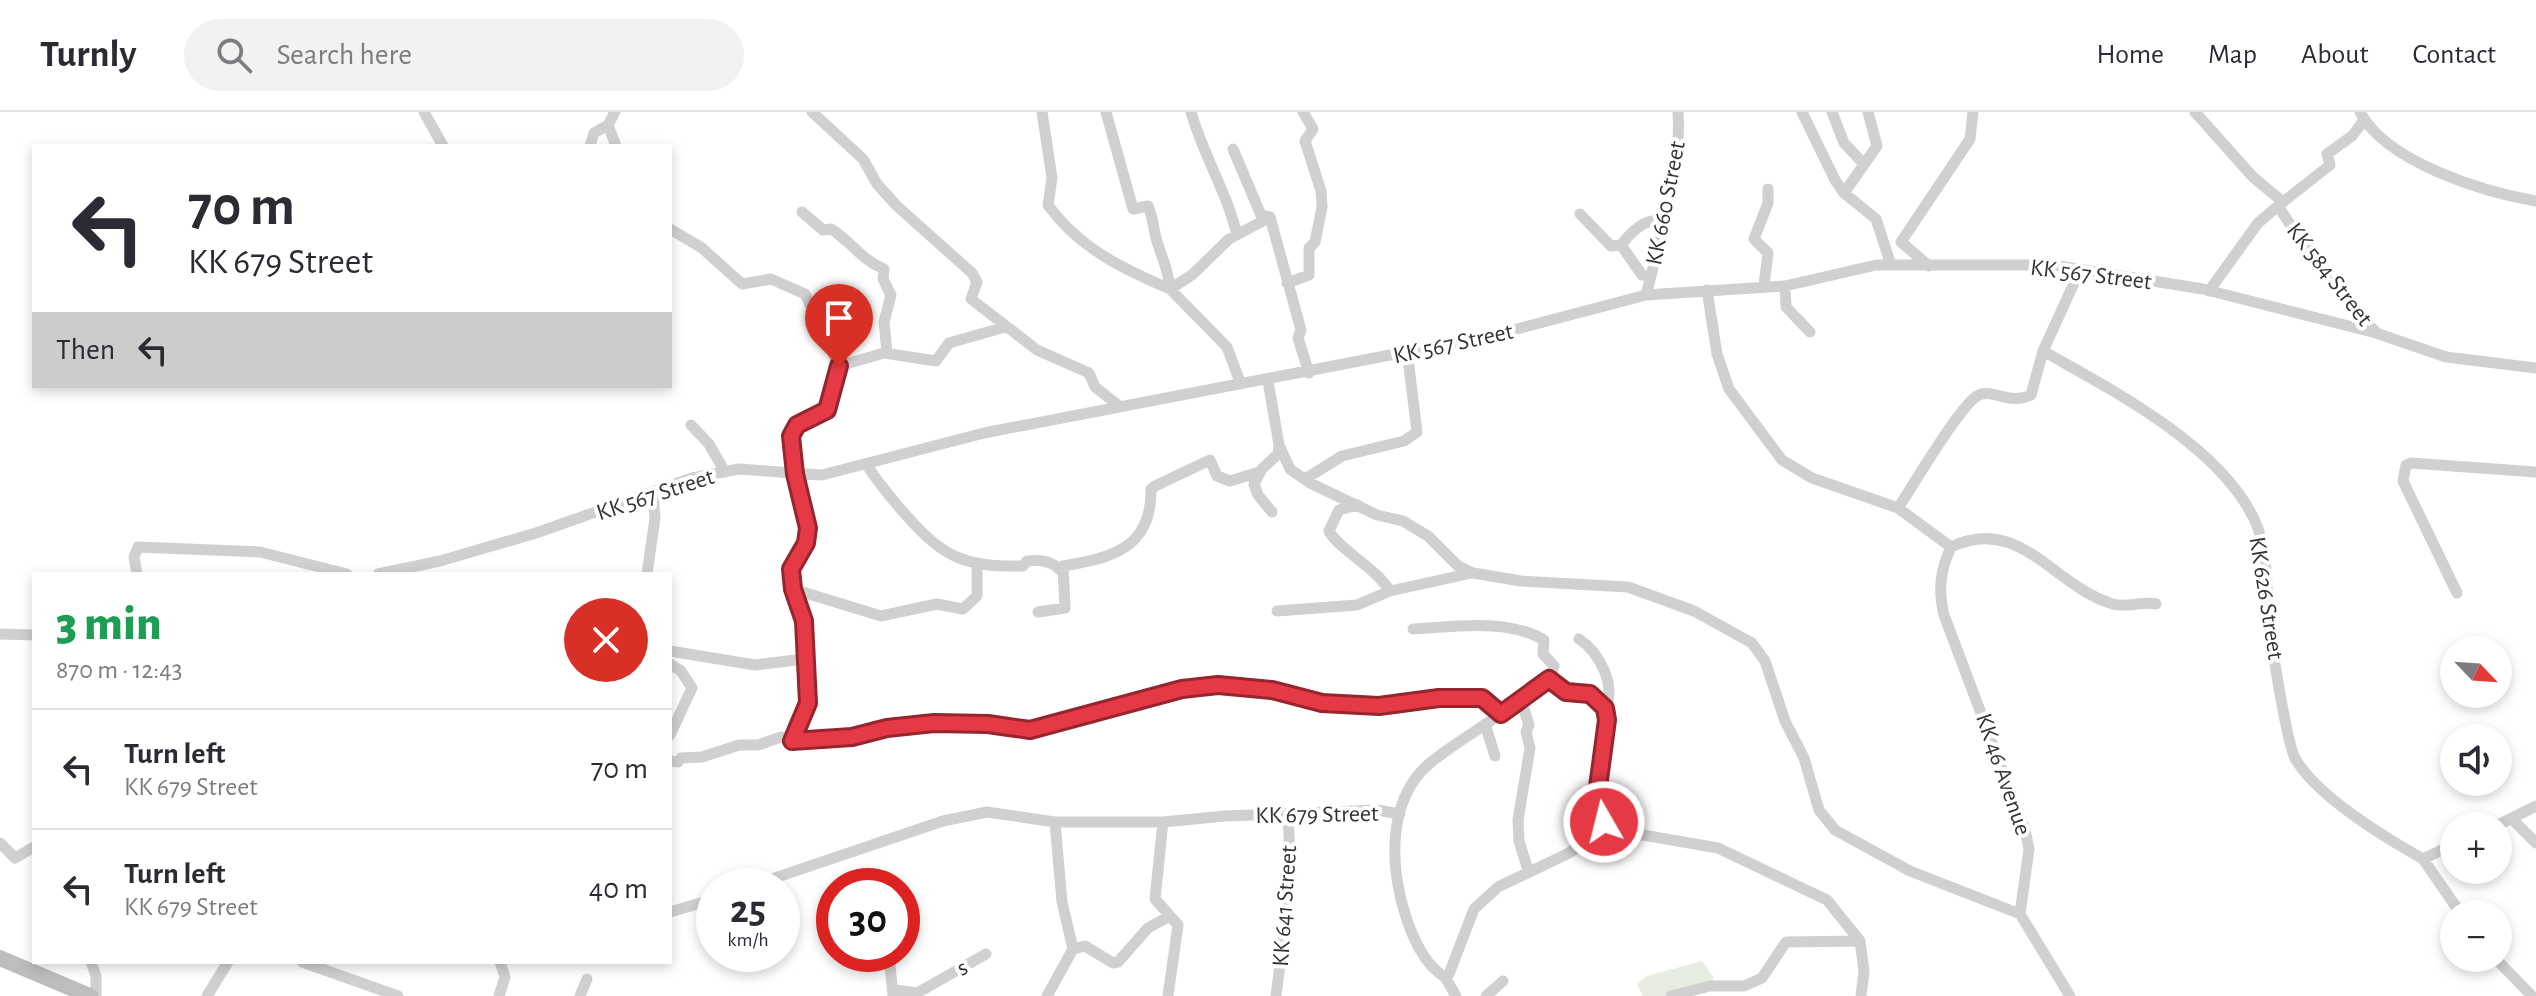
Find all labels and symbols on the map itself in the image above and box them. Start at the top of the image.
street label: KK 660 Street [1642,139,1690,267]
street label: KK 584 Street [2282,219,2377,331]
street label: KK 567 Street [2029,256,2153,294]
pin [805,284,873,366]
street label: KK 567 Street [1391,319,1516,368]
street label: KK 567 Street [594,465,717,525]
street label: KK 626 Street [2244,535,2288,662]
north arrow [2440,636,2512,708]
street label: KK 46 Avenue [1971,710,2035,838]
position arrow [1562,780,1646,864]
street label: KK 679 Street [1255,802,1379,828]
street label: KK 641 Street [1269,844,1301,968]
speed limit sign: 30 [816,868,920,972]
street label: s [953,955,972,981]

